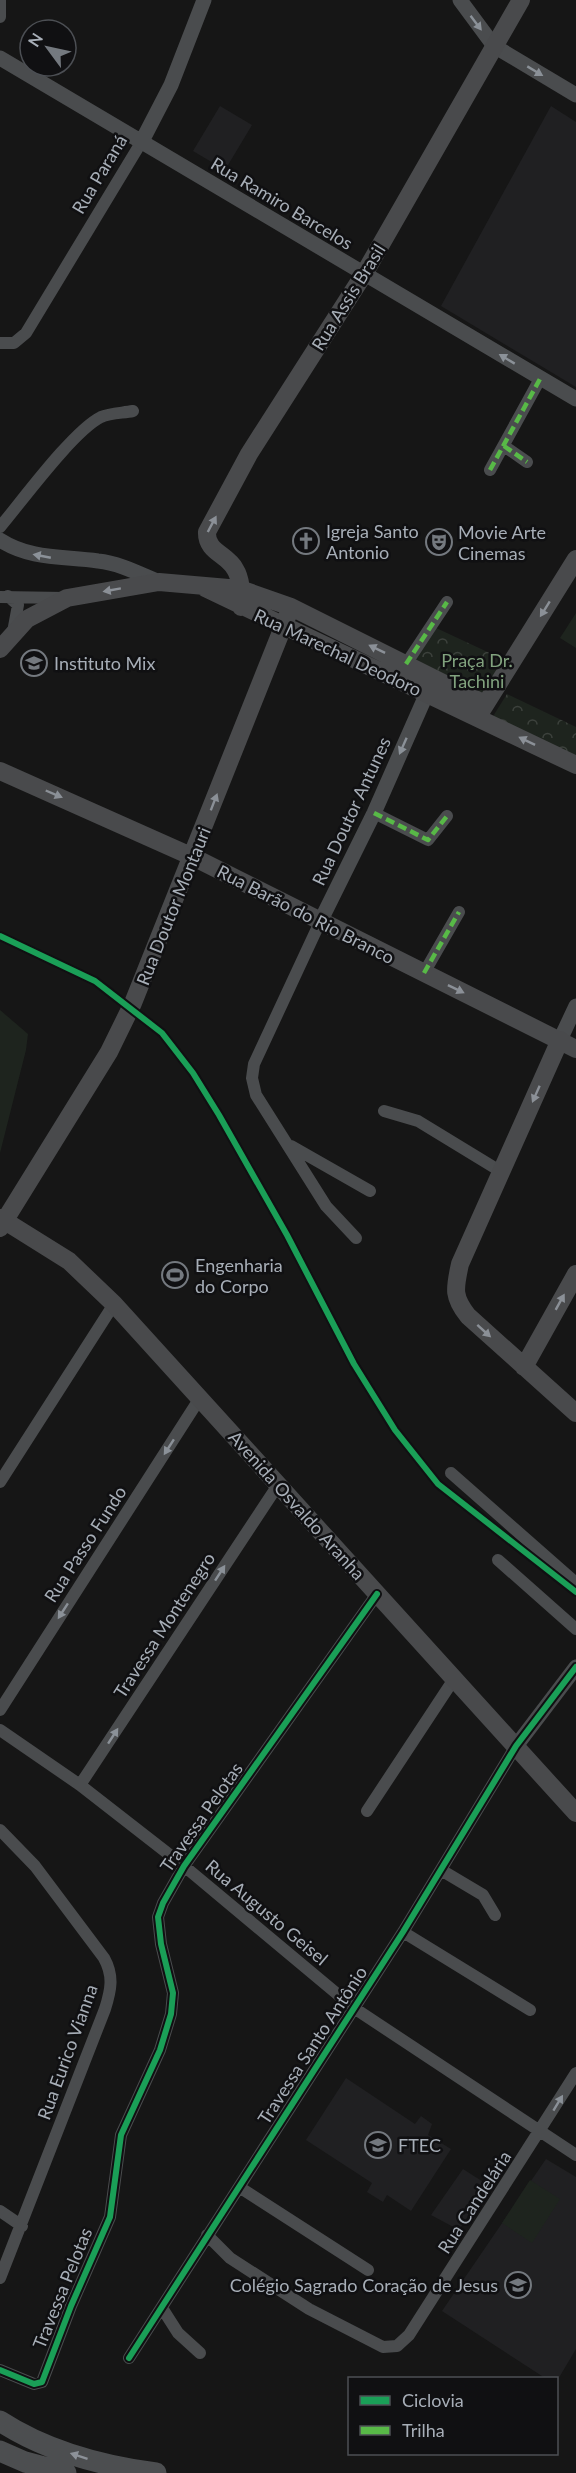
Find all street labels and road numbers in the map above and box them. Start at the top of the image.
street label: Rua Paraná [67,130,131,218]
street label: Rua Ramiro Barcelos [207,152,357,254]
street label: Rua Assis Brasil [306,240,390,354]
street label: Rua Marechal Deodoro [251,604,425,700]
street label: Rua Doutor Antunes [307,733,395,889]
street label: Rua Doutor Montauri [131,824,215,988]
street label: Rua Barão do Rio Branco [214,860,398,968]
street label: Avenida Osvaldo Aranha [224,1426,370,1584]
street label: Rua Passo Fundo [39,1482,131,1606]
street label: Travessa Montenegro [109,1548,219,1702]
street label: Travessa Pelotas [155,1758,247,1876]
street label: Rua Augusto Geisel [201,1854,333,1970]
street label: Travessa Santo Antônio [253,1962,371,2128]
street label: Rua Eurico Vianna [32,1981,102,2123]
street label: Rua Candelária [433,2146,515,2258]
street label: Travessa Pelotas [28,2224,96,2352]

